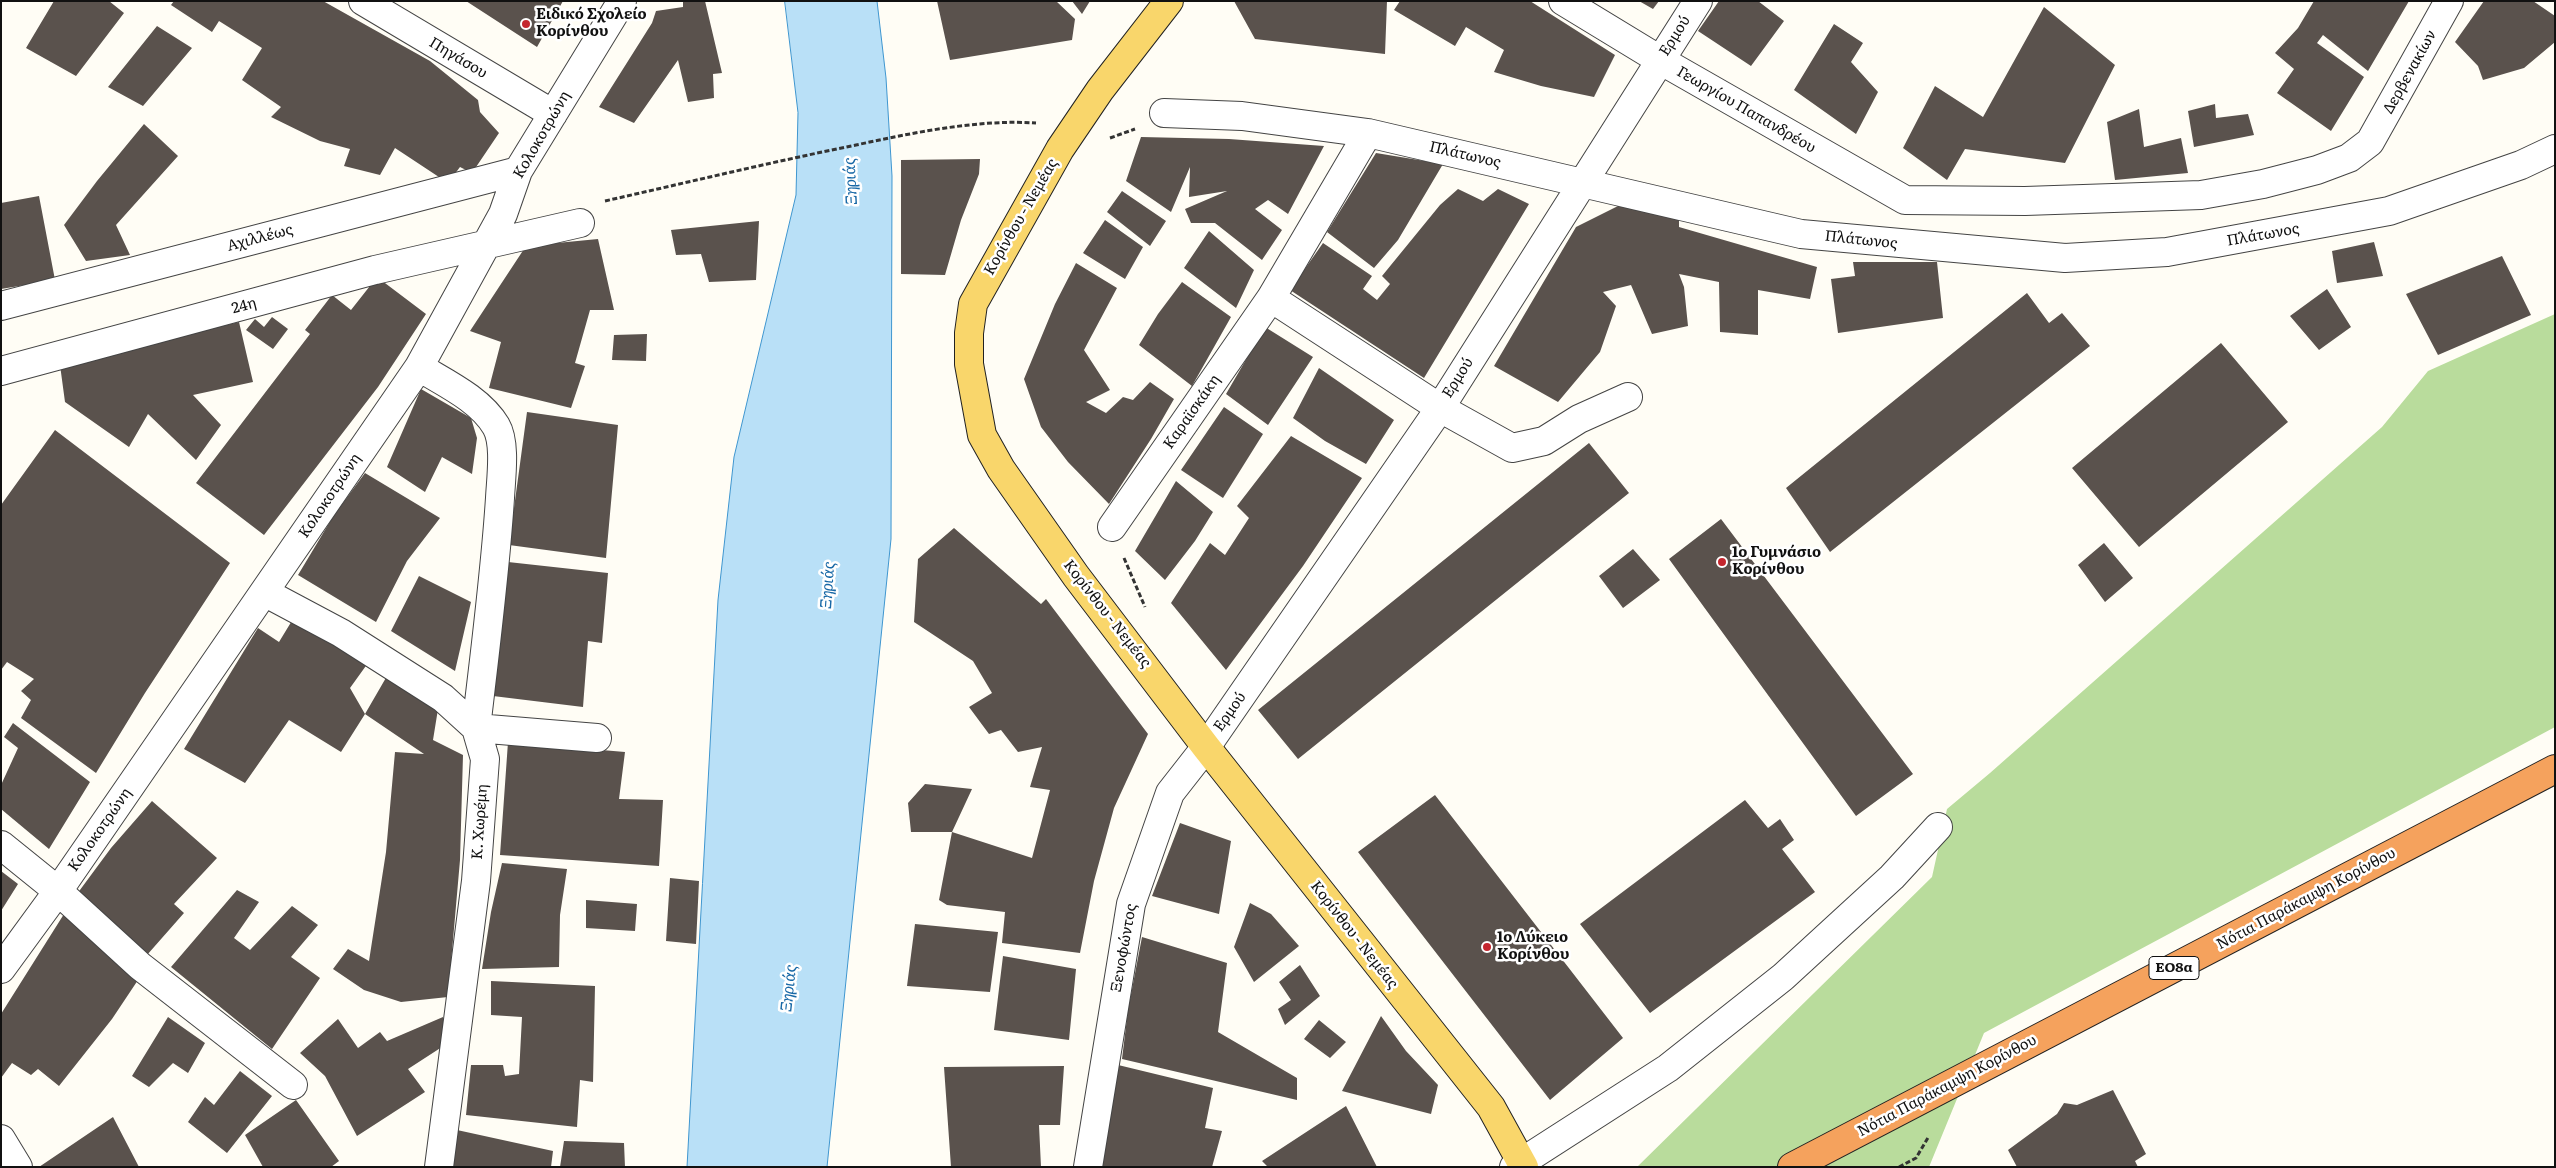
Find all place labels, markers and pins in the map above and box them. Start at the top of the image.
place label: Ειδικό Σχολείο Κορίνθου [536,6,647,41]
marker: Ειδικό Σχολείο Κορίνθου [520,18,532,30]
place label: 1ο Γυμνάσιο Κορίνθου [1732,544,1821,579]
marker: 1ο Γυμνάσιο Κορίνθου [1716,556,1728,568]
place label: 1ο Λύκειο Κορίνθου [1497,929,1569,964]
marker: 1ο Λύκειο Κορίνθου [1481,941,1493,953]

